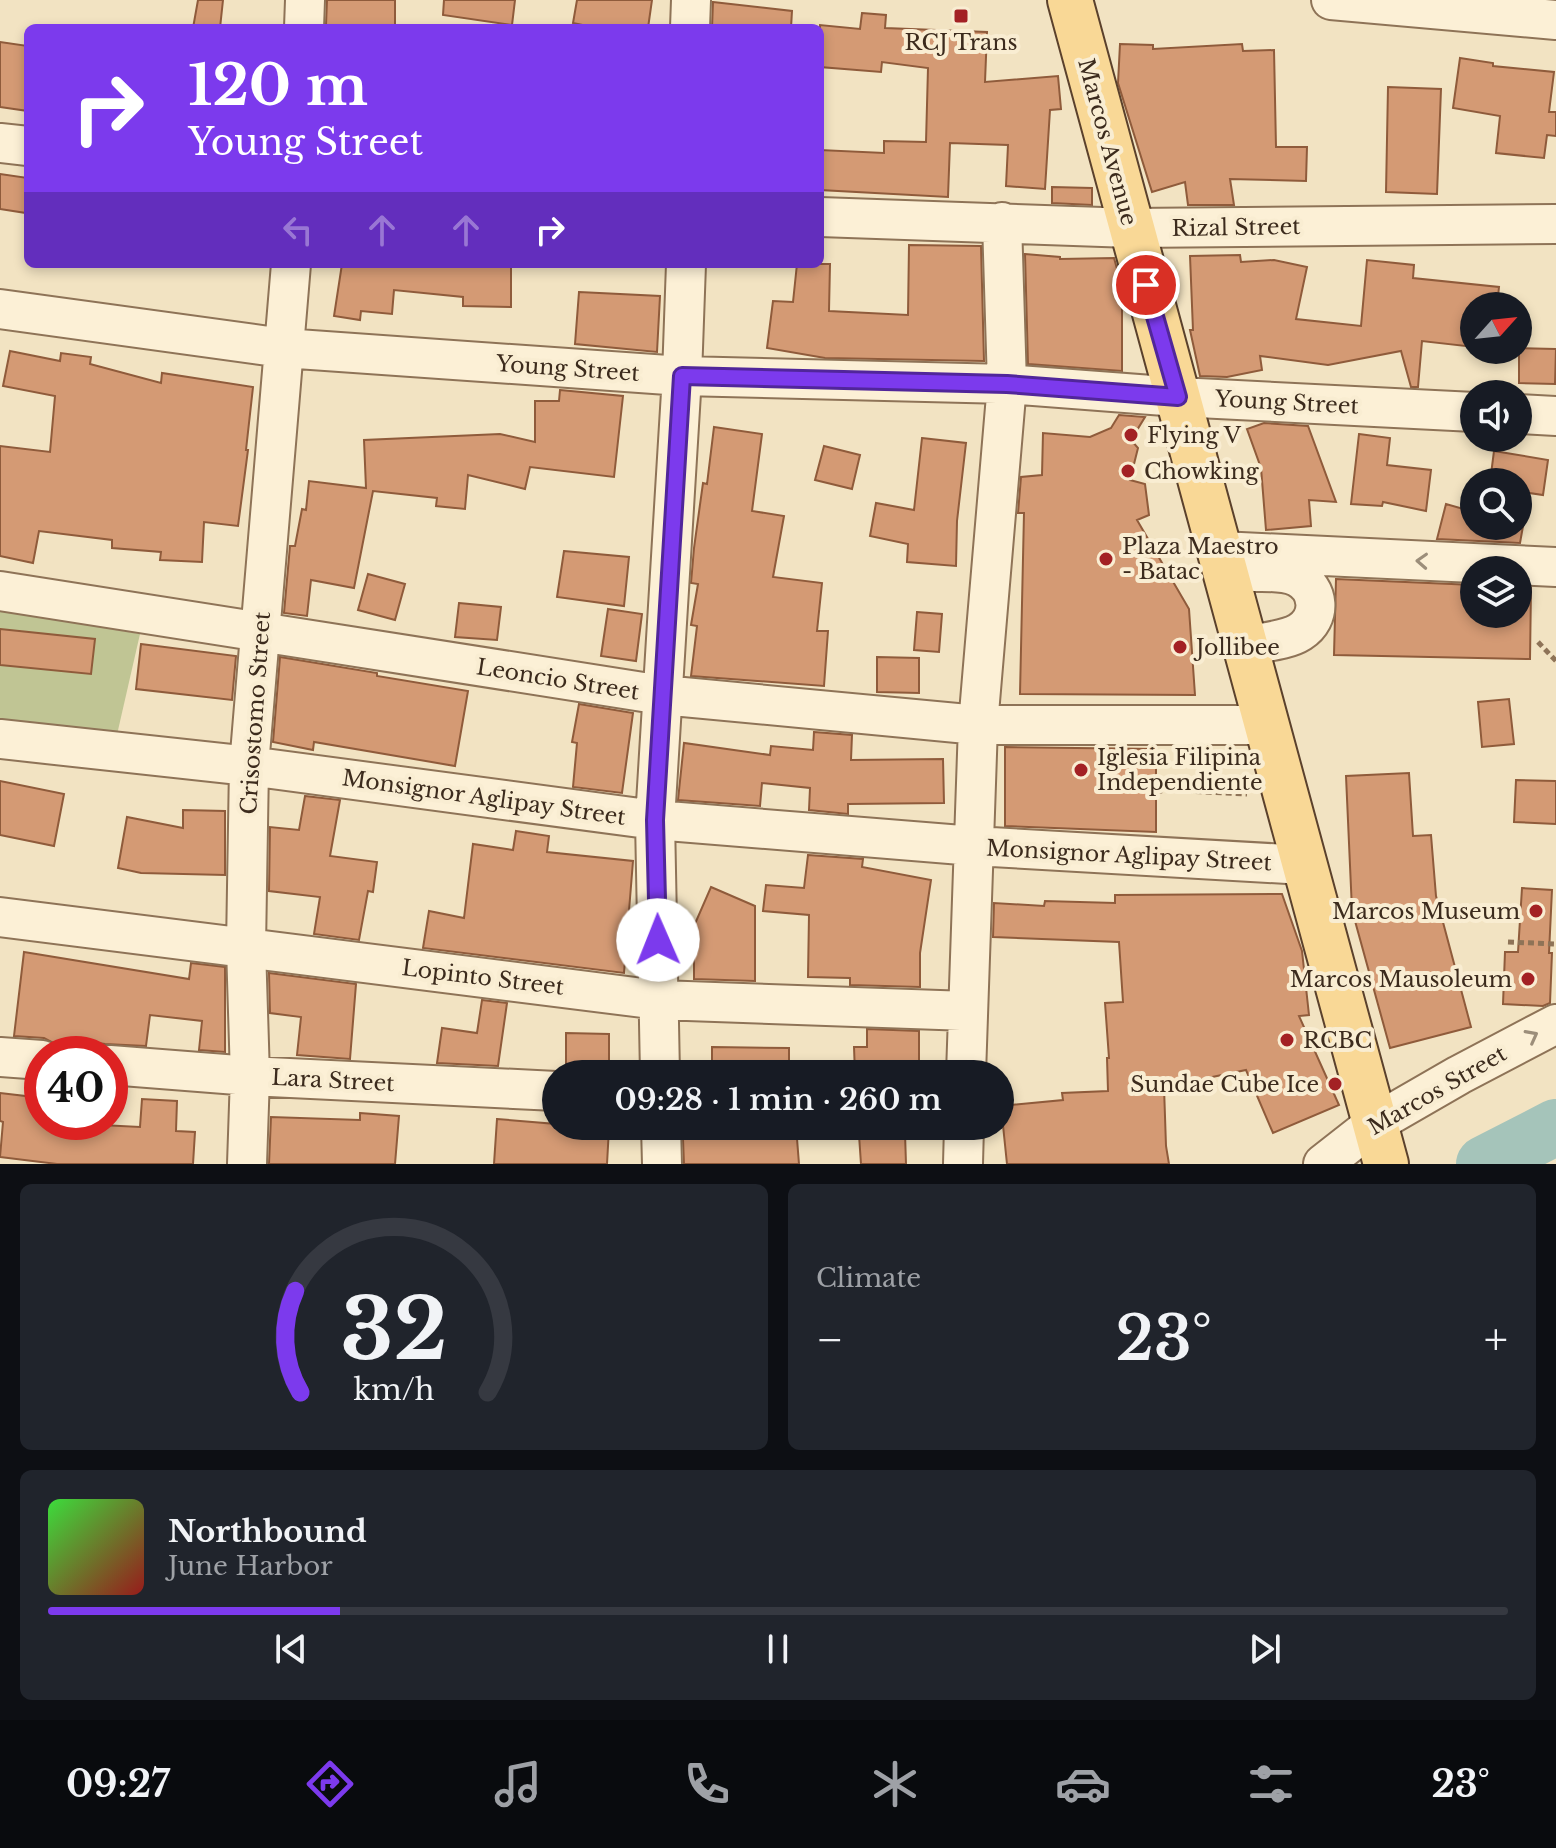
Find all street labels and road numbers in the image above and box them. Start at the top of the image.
street label: Marcos Avenue [1072,56,1143,229]
street label: Rizal Street [1171,213,1301,242]
street label: Young Street [494,350,641,387]
street label: Young Street [1214,385,1360,420]
street label: Crisostomo Street [235,610,276,815]
street label: Leoncio Street [475,653,642,706]
street label: Monsignor Aglipay Street [341,764,628,831]
street label: Monsignor Aglipay Street [986,835,1273,876]
street label: Lopinto Street [400,954,566,1001]
street label: Marcos Street [1363,1040,1512,1141]
street label: Lara Street [271,1064,396,1097]

